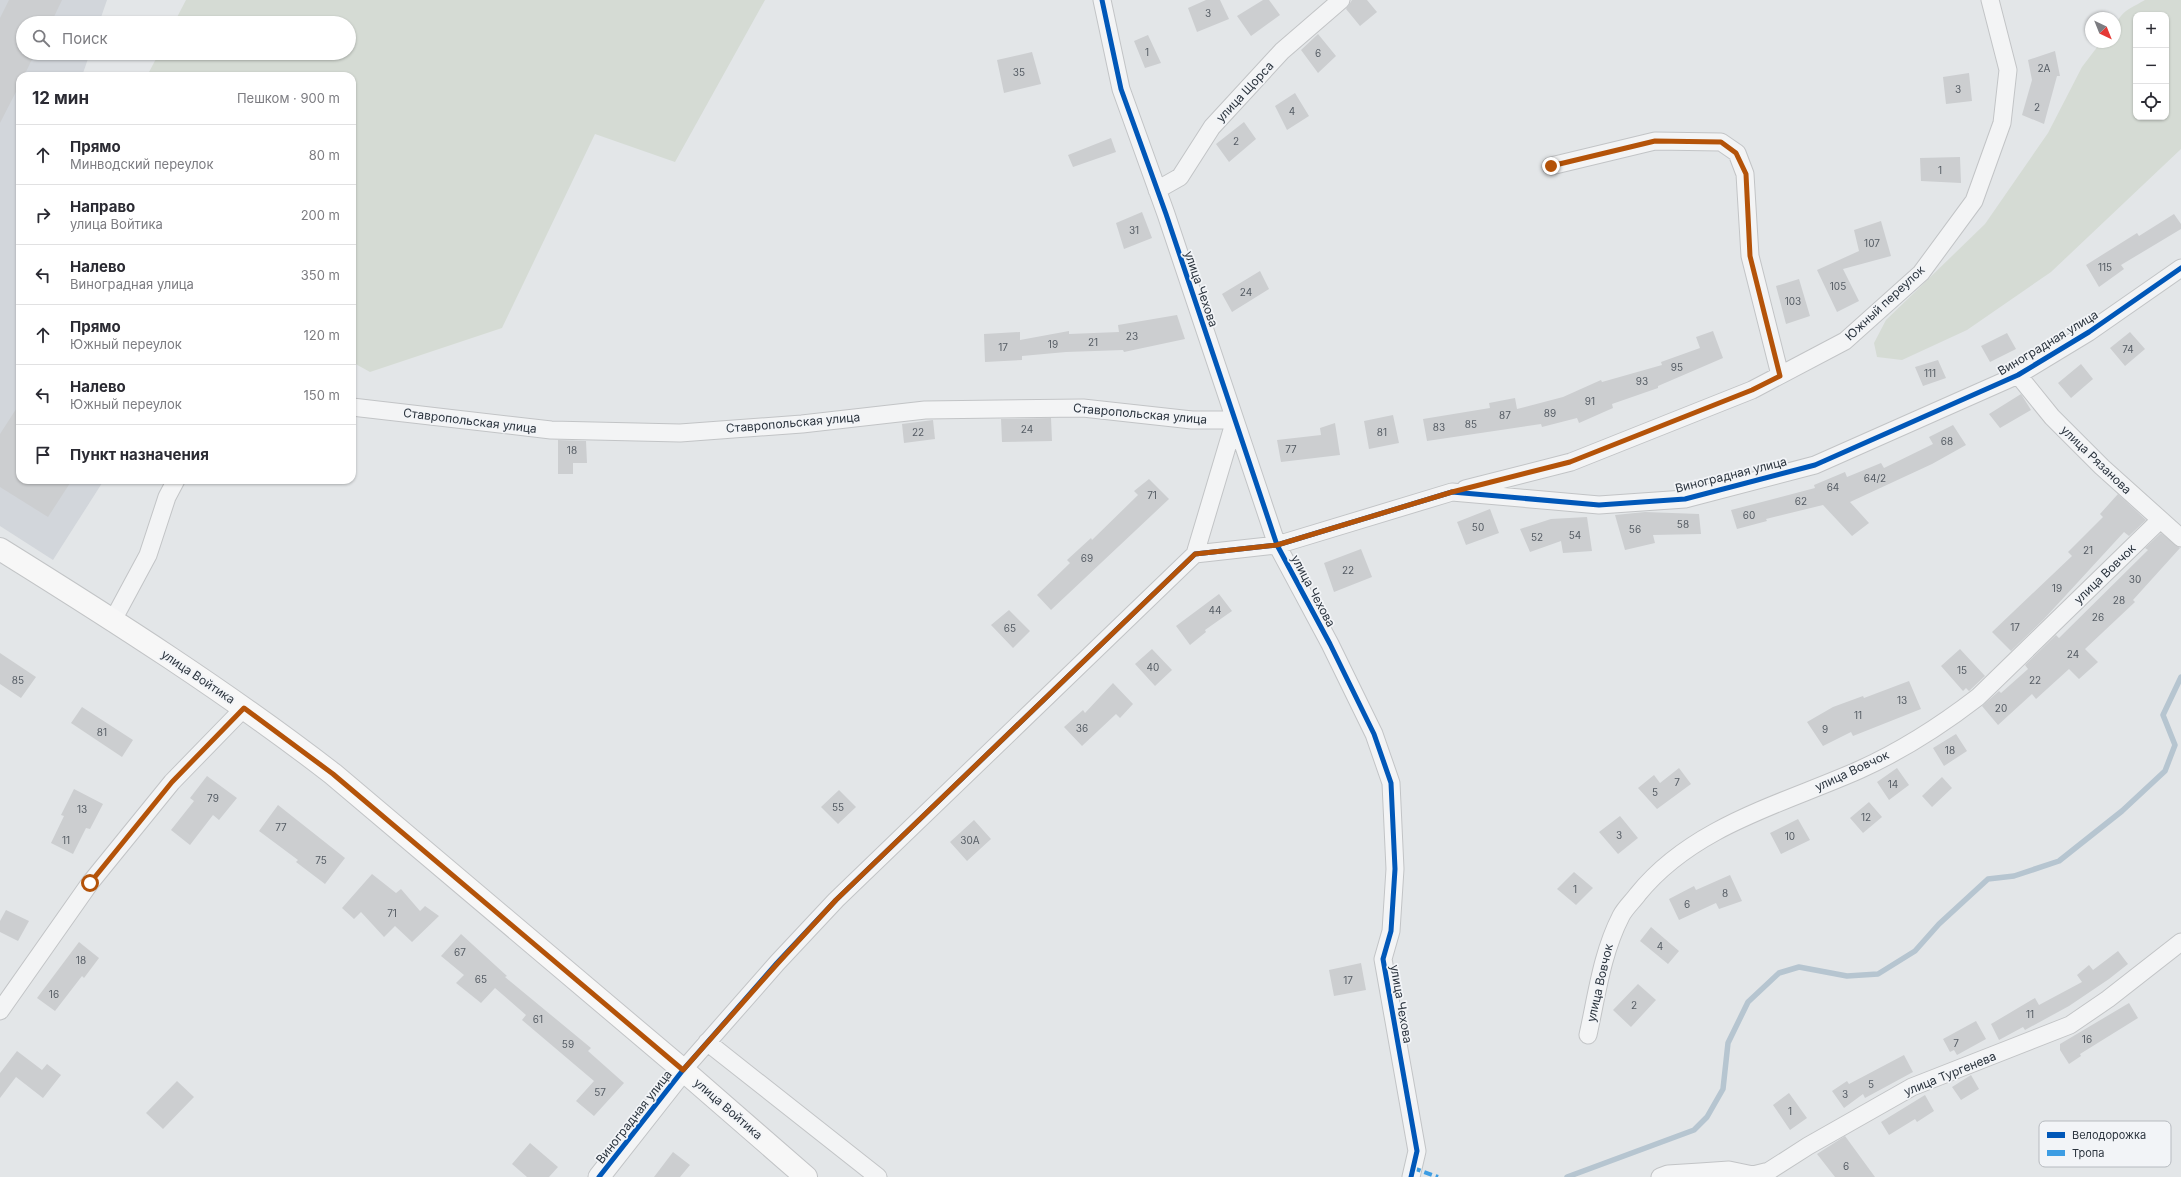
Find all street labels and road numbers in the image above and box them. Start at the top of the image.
street label: улица Щорса [1213,58,1277,125]
street label: улица Чехова [1181,249,1222,329]
street label: Южный переулок [1842,262,1928,343]
street label: Виноградная улица [1995,307,2101,378]
street label: Ставропольская улица [1072,400,1208,427]
street label: Ставропольская улица [402,405,538,436]
street label: Ставропольская улица [725,409,861,436]
street label: улица Рязанова [2058,422,2135,497]
street label: Виноградная улица [1674,453,1788,496]
street label: улица Вовчок [2071,540,2139,607]
street label: улица Чехова [1288,552,1339,629]
street label: улица Войтика [159,646,238,707]
street label: улица Вовчок [1812,747,1892,794]
street label: улица Вовчок [1583,942,1616,1024]
street label: улица Чехова [1387,963,1416,1044]
street label: улица Тургенева [1901,1048,1998,1099]
street label: Виноградная улица [592,1067,675,1166]
street label: улица Войтика [691,1075,766,1142]

